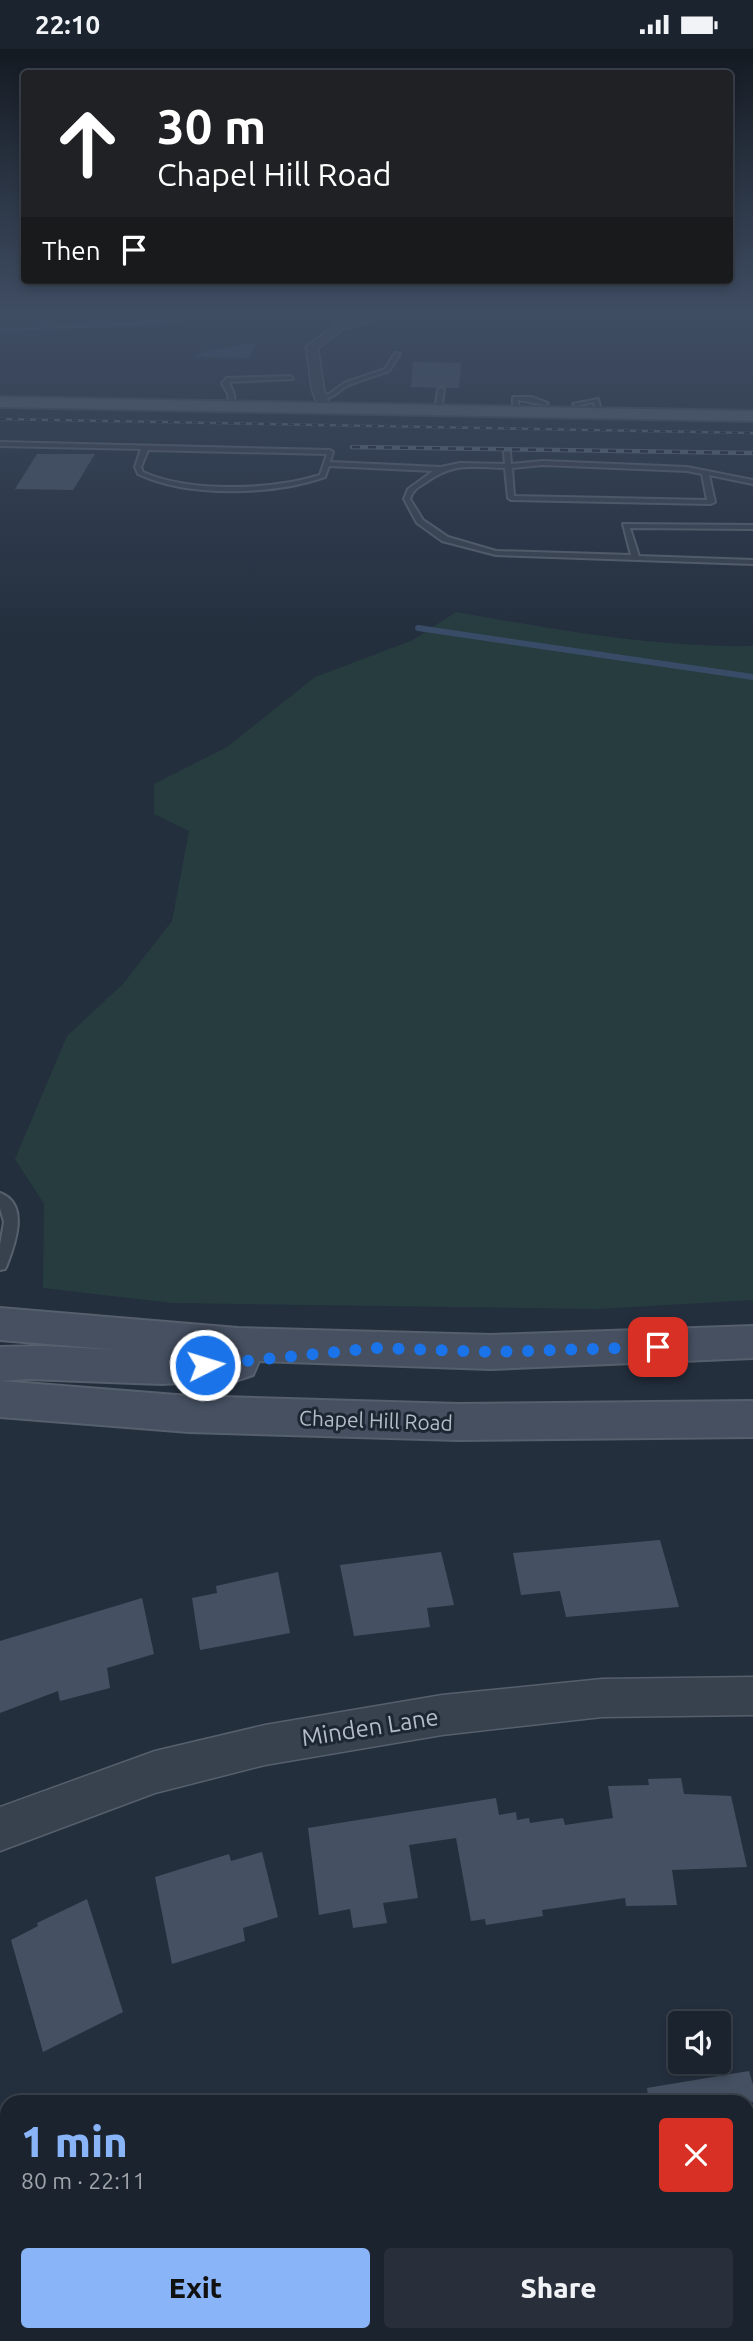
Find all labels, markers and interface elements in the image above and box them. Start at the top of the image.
text: 22:10 [35,10,100,39]
icon: ahead [42,98,133,189]
text: 30 m [157,98,266,153]
text: Chapel Hill Road [157,156,391,192]
icon: arrive [115,231,153,269]
text: Then [42,236,101,265]
pin [628,1317,688,1377]
position arrow [168,1328,242,1402]
icon: arrive [639,1328,677,1366]
street label: Chapel Hill Road [299,1405,453,1435]
street label: Minden Lane [300,1703,440,1751]
map controls [668,2011,731,2074]
button: sound [668,2011,731,2074]
text: 1 min [21,2118,128,2165]
button: close [659,2118,733,2192]
text: 80 m · 22:11 [21,2168,146,2193]
button: Exit [21,2248,370,2328]
button: Share [384,2248,733,2328]

